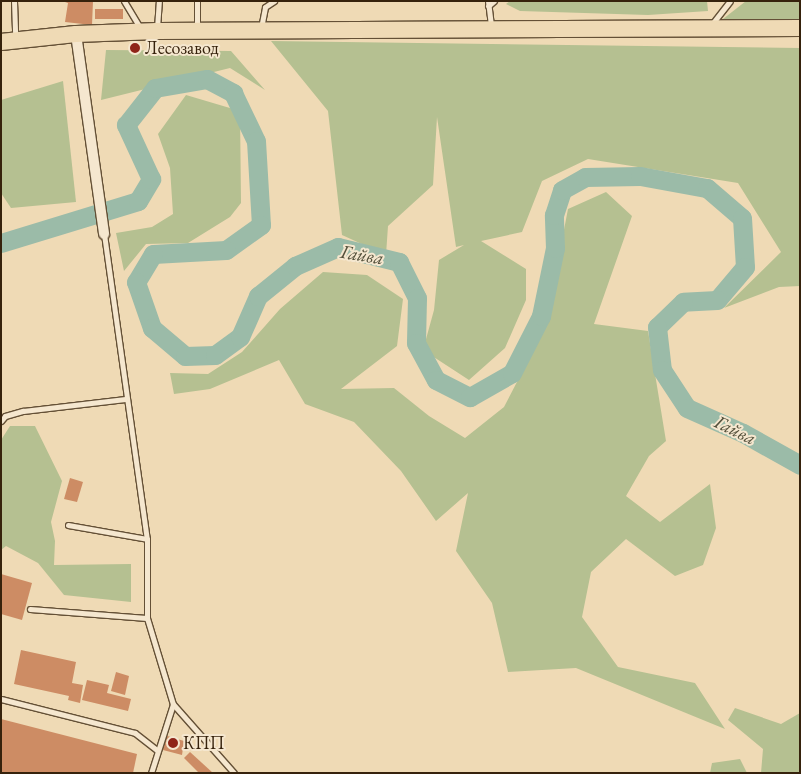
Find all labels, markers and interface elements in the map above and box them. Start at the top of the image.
place label: Лесозавод [145,37,219,59]
marker: Лесозавод [129,42,141,54]
water label: Гайва [339,240,385,270]
water label: Гайва [710,410,760,450]
place label: КПП [183,732,225,754]
marker: КПП [167,737,179,749]

